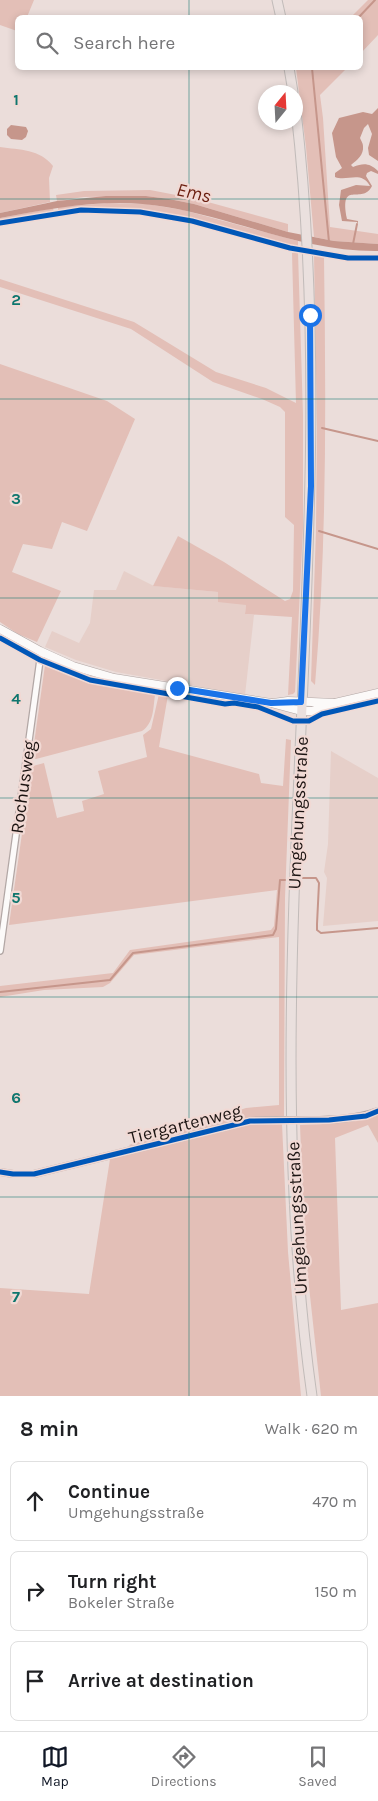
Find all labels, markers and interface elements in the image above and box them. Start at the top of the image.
search box [15,15,363,70]
icon: search [33,29,61,57]
text: Search here [73,32,175,54]
north arrow [258,85,303,130]
text: 1 [13,90,19,109]
water label: Ems [174,178,213,208]
text: 2 [11,290,21,309]
route start [299,304,322,327]
text: 3 [11,489,21,508]
route end [166,677,189,700]
text: 4 [11,689,21,708]
street label: Umgehungsstraße [283,736,313,890]
street label: Rochusweg [6,739,40,835]
text: 5 [11,888,21,907]
text: 6 [11,1088,21,1107]
street label: Tiergartenweg [126,1099,244,1149]
street label: Umgehungsstraße [282,1141,312,1295]
text: 7 [12,1287,20,1306]
text: 8 min [20,1417,79,1441]
text: Walk · 620 m [265,1419,358,1438]
text: Continue [68,1481,150,1503]
icon: ahead [21,1487,49,1515]
text: 470 m [312,1492,357,1511]
text: Umgehungsstraße [68,1503,204,1522]
text: Turn right [68,1571,157,1593]
icon: right [21,1577,49,1605]
text: 150 m [314,1582,357,1601]
text: Bokeler Straße [68,1593,175,1612]
icon: arrive [21,1667,49,1695]
text: Arrive at destination [68,1670,254,1692]
tab: Map [41,1743,69,1790]
tab: Directions [151,1743,217,1790]
tab: Saved [298,1743,337,1790]

